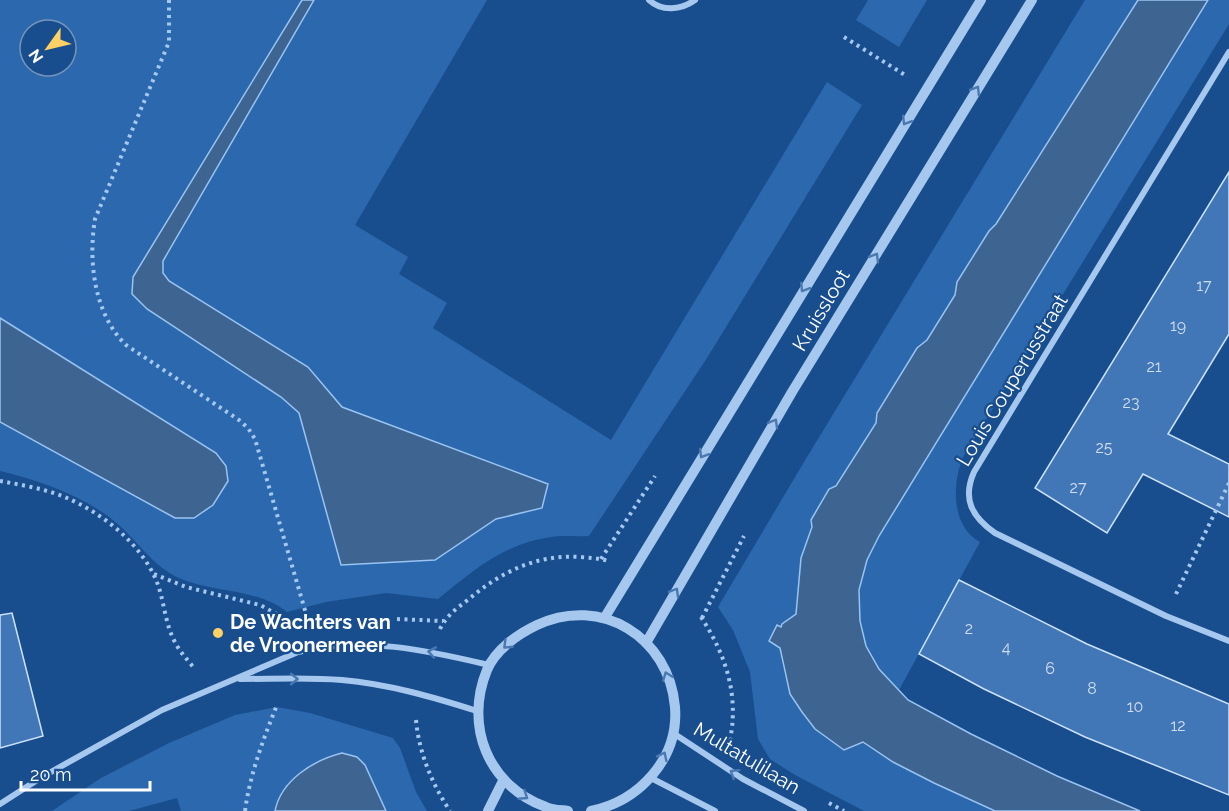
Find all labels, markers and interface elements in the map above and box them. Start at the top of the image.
north arrow [18,18,78,78]
text: N [25,46,47,66]
one-way arrow [969,86,981,96]
one-way arrow [903,115,914,126]
one-way arrow [867,253,879,263]
street label: Kruissloot [787,264,855,355]
house number: 17 [1196,276,1212,295]
one-way arrow [800,282,812,292]
street label: Louis Couperusstraat [951,289,1073,470]
house number: 19 [1170,316,1186,335]
house number: 21 [1146,357,1162,376]
house number: 23 [1123,393,1139,412]
one-way arrow [766,419,778,429]
house number: 25 [1095,438,1113,457]
one-way arrow [698,448,710,458]
house number: 27 [1070,478,1087,497]
one-way arrow [668,588,679,598]
place label: De Wachters van de Vroonermeer [230,610,391,657]
house number: 2 [965,619,973,638]
marker: De Wachters van de Vroonermeer [211,626,225,640]
one-way arrow [504,638,515,649]
house number: 4 [1002,638,1011,657]
one-way arrow [427,646,437,659]
house number: 6 [1045,659,1055,678]
one-way arrow [662,671,674,682]
one-way arrow [290,673,299,685]
house number: 8 [1087,679,1097,698]
house number: 10 [1127,697,1143,716]
house number: 12 [1170,716,1186,735]
street label: Multatulilaan [690,717,804,799]
one-way arrow [656,752,668,763]
scale bar [21,754,150,792]
text: 20 m [30,764,72,785]
one-way arrow [730,770,741,781]
one-way arrow [518,788,529,799]

